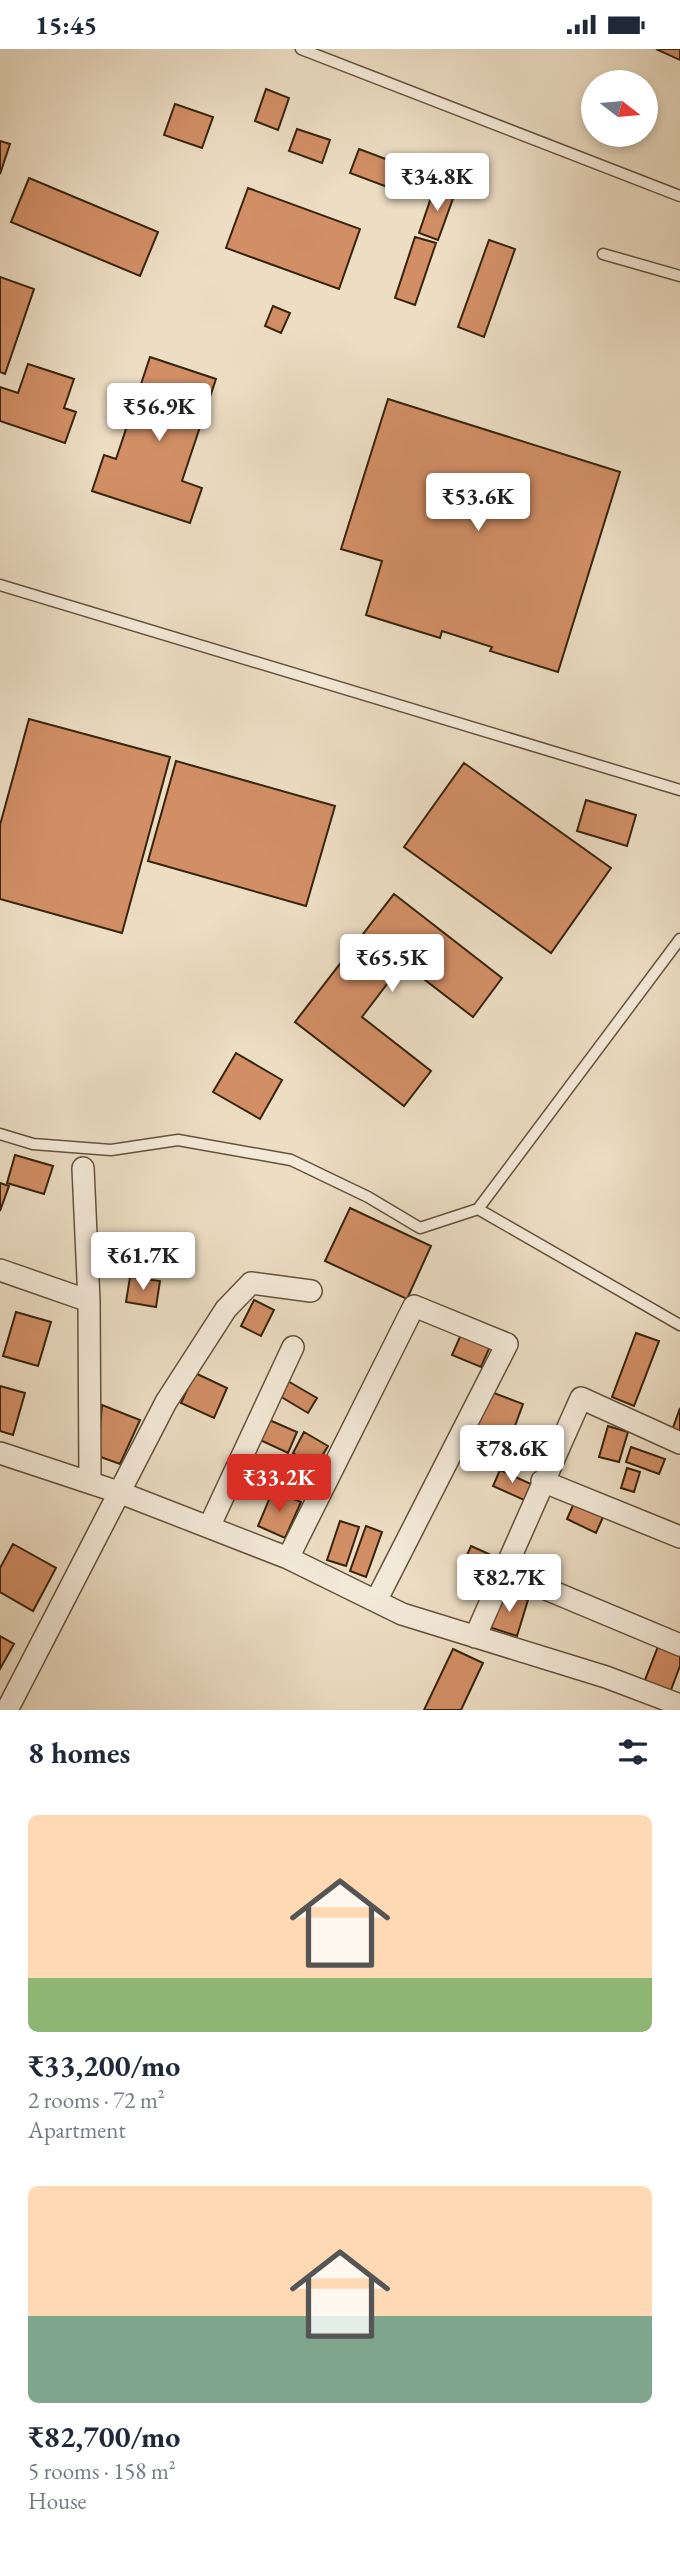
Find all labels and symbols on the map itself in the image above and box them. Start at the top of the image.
north arrow [581,70,658,147]
pin: ₹34.8K [380,153,494,213]
pin: ₹56.9K [102,383,216,443]
pin: ₹53.6K [421,473,535,533]
pin: ₹65.5K [335,935,449,994]
pin: ₹61.7K [86,1233,200,1292]
pin: ₹78.6K [455,1425,569,1485]
pin: ₹33.2K [222,1455,336,1514]
pin: ₹82.7K [452,1555,566,1614]

